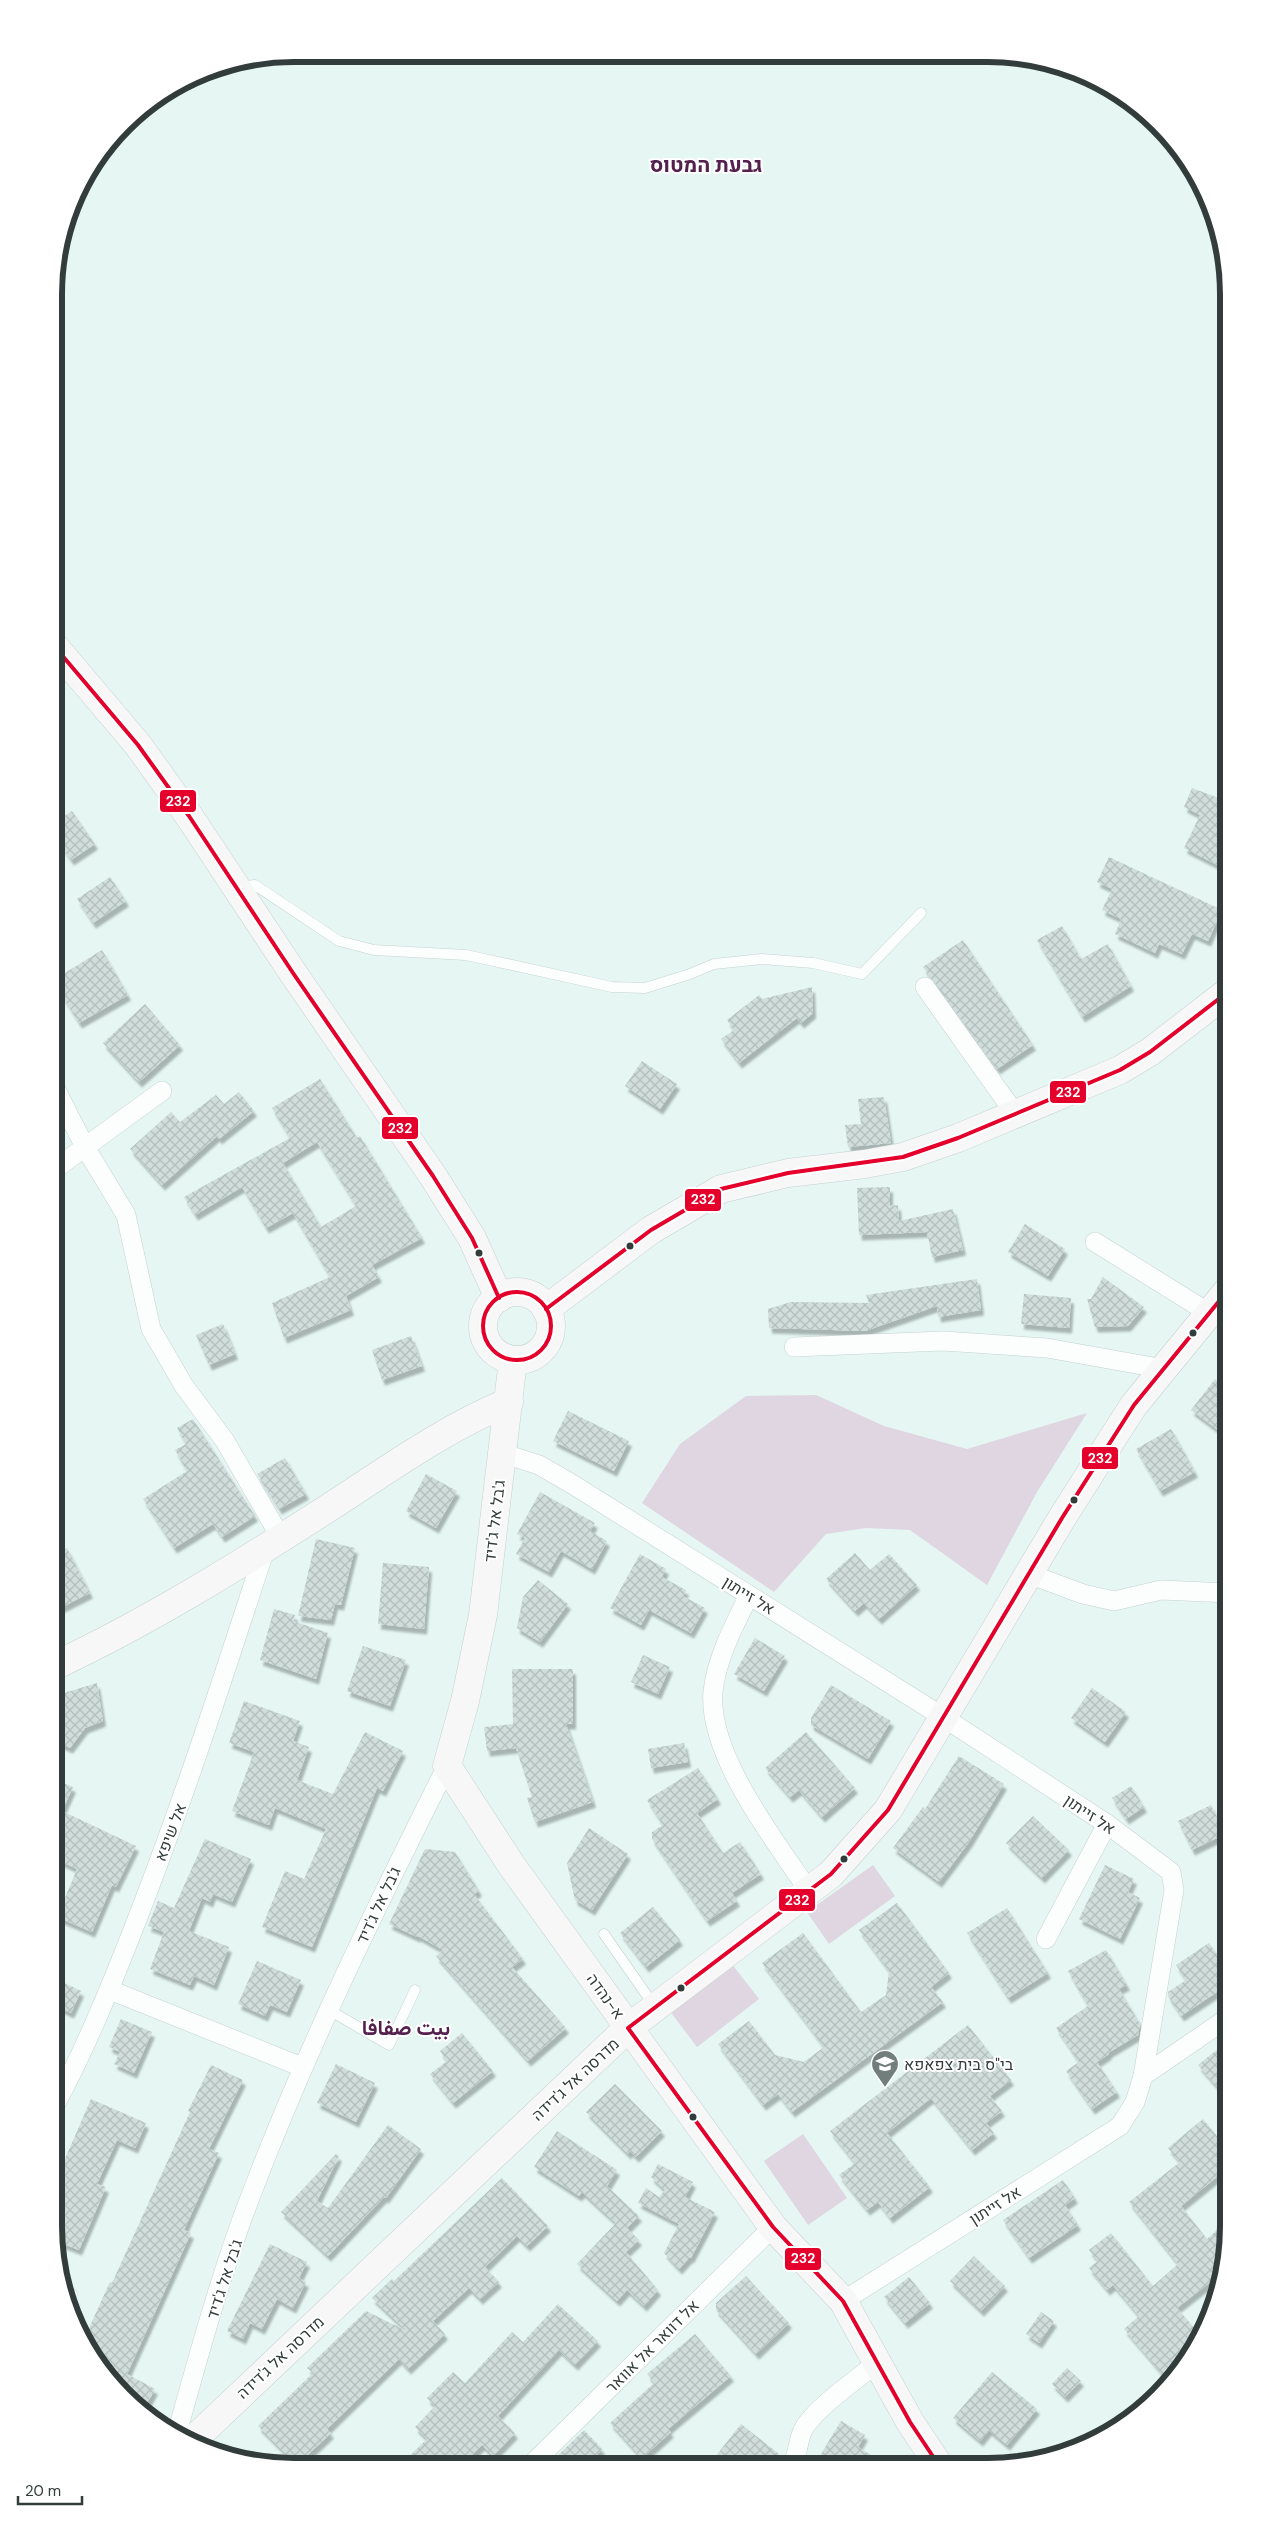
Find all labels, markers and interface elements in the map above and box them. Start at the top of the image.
district label: גבעת המטוס [650,151,762,179]
line badge: 232 [159,789,197,813]
text: 232 [166,792,190,810]
line badge: 232 [1049,1080,1087,1104]
text: 232 [1056,1083,1080,1101]
line badge: 232 [381,1116,419,1140]
text: 232 [388,1119,412,1137]
line badge: 232 [684,1188,722,1212]
text: 232 [691,1190,715,1208]
unlabelled marker [625,1241,635,1251]
unlabelled marker [474,1248,484,1258]
unlabelled marker [1188,1328,1198,1338]
line badge: 232 [1081,1446,1119,1470]
text: 232 [1088,1449,1112,1467]
street label: ג'בל אל ג'דיד [479,1479,510,1563]
unlabelled marker [1069,1495,1079,1505]
street label: אל זייתון [719,1571,779,1620]
street label: אל זייתון [1060,1790,1119,1839]
street label: אל שיפא [150,1800,191,1864]
unlabelled marker [839,1854,849,1864]
street label: ג'בל אל ג'דיד [351,1863,405,1947]
line badge: 232 [778,1888,816,1912]
text: 232 [785,1891,809,1909]
street label: א-נהדה [582,1969,629,2023]
unlabelled marker [676,1983,686,1993]
district label: بيت صفافا [362,2014,450,2042]
street label: מדרסה אל ג'דידה [527,2033,624,2125]
school or university icon: בי"ס בית צפאפא [870,2049,900,2088]
place label: בי"ס בית צפאפא [904,2054,1014,2075]
unlabelled marker [688,2112,698,2122]
street label: אל זייתון [965,2181,1025,2230]
street label: ג'בל אל ג'דיד [202,2237,247,2322]
line badge: 232 [784,2247,822,2271]
text: 232 [791,2249,815,2267]
street label: אל דוואר אל אוואר [601,2295,703,2397]
street label: מדרסה אל ג'דידה [232,2311,329,2403]
scale bar [18,2474,81,2506]
text: 20 m [25,2481,61,2501]

